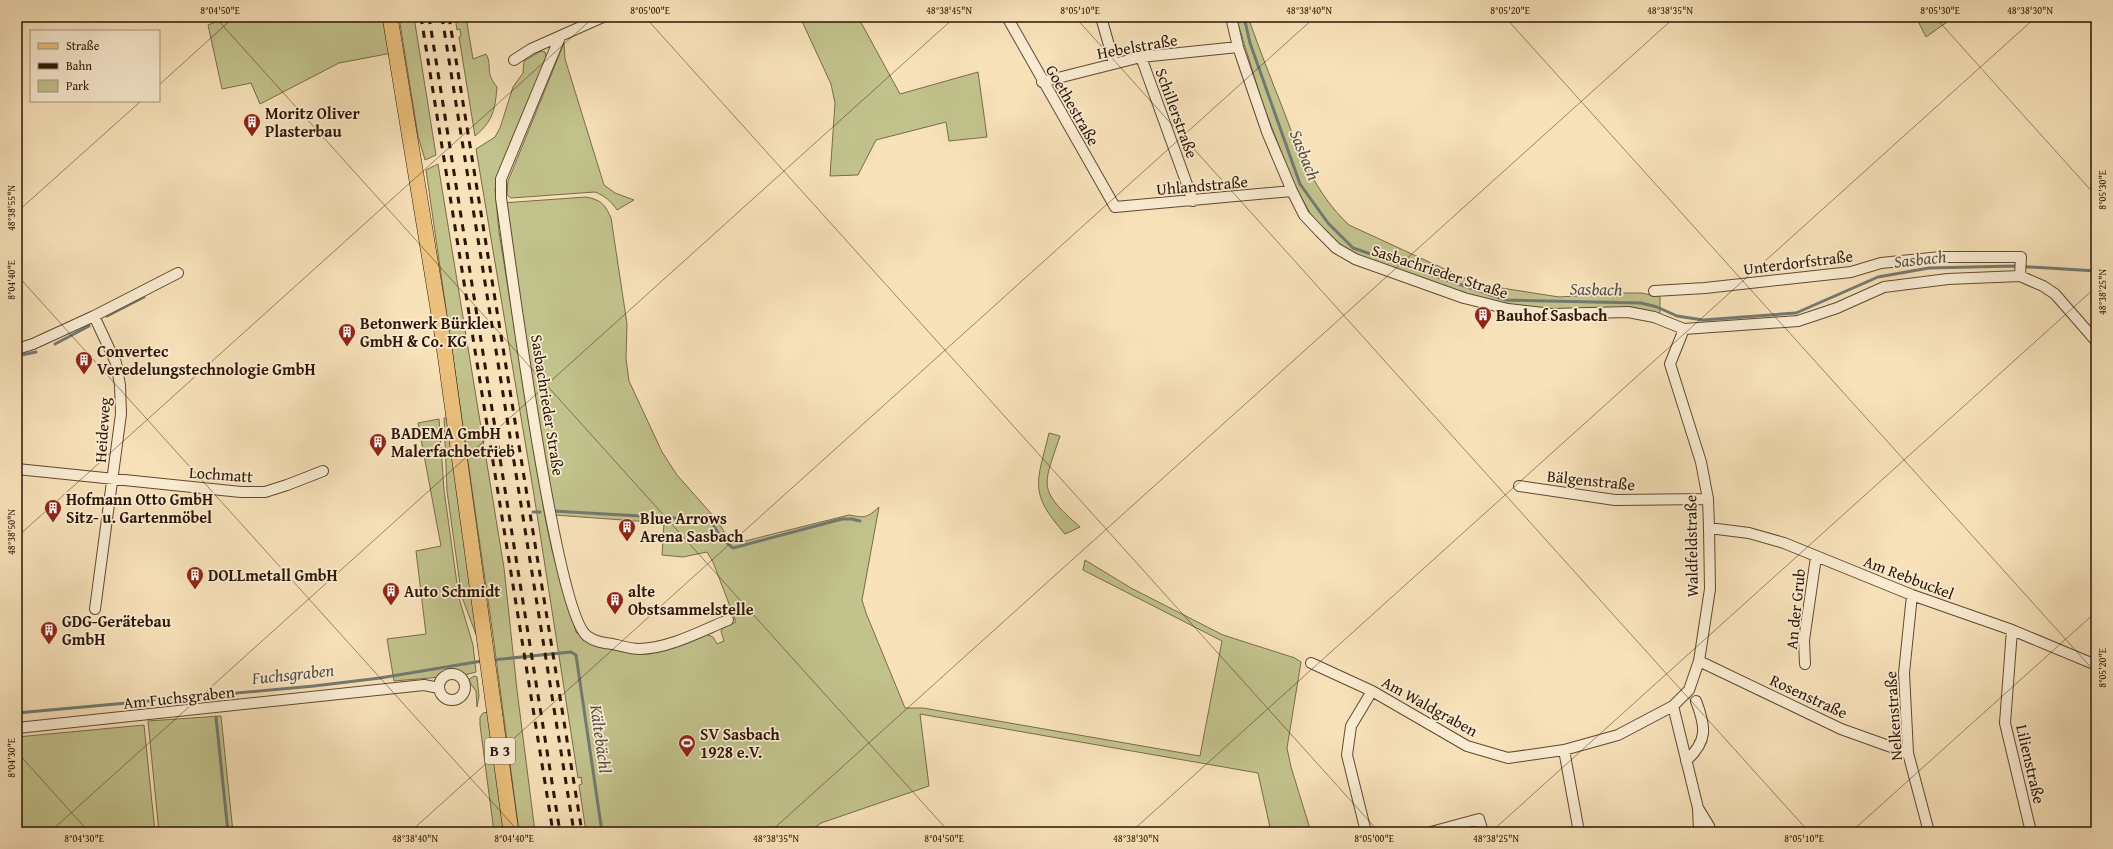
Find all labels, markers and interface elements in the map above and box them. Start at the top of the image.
text: 8°04'50"E [200,3,240,18]
text: 8°05'00"E [630,3,670,18]
text: 48°38'45"N [926,3,972,18]
text: 8°05'10"E [1060,3,1100,18]
text: 48°38'40"N [1286,3,1332,18]
text: 8°05'20"E [1490,3,1530,18]
text: 48°38'35"N [1647,3,1693,18]
text: 8°05'30"E [1920,3,1960,18]
text: 48°38'30"N [2007,3,2053,18]
street label: Hebelstraße [1095,27,1179,65]
legend [30,30,160,102]
text: Straße [66,37,100,54]
text: Bahn [66,57,92,74]
street label: Goethestraße [1040,60,1106,150]
street label: Schillerstraße [1150,65,1204,161]
text: Park [66,77,90,94]
place label: Moritz Oliver Plasterbau [265,101,360,143]
building icon: Moritz Oliver Plasterbau [242,112,262,137]
water label: Sasbach [1284,126,1327,184]
street label: Uhlandstraße [1155,169,1249,201]
text: 8°05'30"E [2095,170,2110,210]
text: 48°38'55"N [4,185,19,231]
street label: Sasbachrieder Straße [1369,238,1511,304]
street label: Unterdorfstraße [1742,243,1854,281]
water label: Sasbach [1892,243,1948,274]
text: 8°04'40"E [4,260,19,300]
text: 48°38'25"N [2095,269,2110,315]
water label: Sasbach [1569,276,1623,301]
place label: Bauhof Sasbach [1496,303,1608,327]
building icon: Bauhof Sasbach [1473,305,1493,330]
place label: Betonwerk Bürkle GmbH & Co. KG [360,311,489,353]
building icon: Betonwerk Bürkle GmbH & Co. KG [337,322,357,347]
street label: Sasbachrieder Straße [525,333,571,477]
place label: Convertec Veredelungstechnologie GmbH [97,339,316,381]
building icon: Convertec Veredelungstechnologie GmbH [74,350,94,375]
street label: Heideweg [88,397,116,463]
place label: BADEMA GmbH Malerfachbetrieb [391,421,515,463]
building icon: BADEMA GmbH Malerfachbetrieb [368,432,388,457]
street label: Lochmatt [188,460,254,488]
street label: Bälgenstraße [1546,463,1636,497]
place label: Hofmann Otto GmbH Sitz- u. Gartenmöbel [66,487,213,529]
street label: Waldfeldstraße [1678,495,1704,597]
building icon: Hofmann Otto GmbH Sitz- u. Gartenmöbel [43,498,63,523]
place label: Blue Arrows Arena Sasbach [640,506,744,548]
text: 48°38'50"N [4,509,19,555]
building icon: Blue Arrows Arena Sasbach [617,517,637,542]
street label: Am Rebbuckel [1860,549,1958,605]
place label: DOLLmetall GmbH [208,563,338,587]
building icon: DOLLmetall GmbH [185,565,205,590]
street label: An der Grub [1779,567,1811,651]
place label: Auto Schmidt [404,579,500,603]
place label: alte Obstsammelstelle [628,579,754,621]
building icon: Auto Schmidt [381,581,401,606]
building icon: alte Obstsammelstelle [605,590,625,615]
place label: GDG-Gerätebau GmbH [62,609,172,651]
building icon: GDG-Gerätebau GmbH [39,620,59,645]
text: 8°05'20"E [2095,648,2110,688]
water label: Fuchsgraben [250,657,336,690]
street label: Rosenstraße [1766,668,1852,724]
street label: Am Waldgraben [1378,670,1482,742]
street label: Nelkenstraße [1878,670,1908,762]
street label: Am Fuchsgraben [122,679,236,715]
water label: Kältebächl [584,702,619,775]
place label: SV Sasbach 1928 e.V. [700,722,780,764]
street label: Lilienstraße [2010,722,2052,806]
sports icon: SV Sasbach 1928 e.V. [677,733,697,758]
text: 8°04'30"E [4,738,19,778]
road number: B 3 [485,738,515,764]
text: 8°04'30"E [64,831,104,846]
text: 48°38'40"N [392,831,438,846]
text: 8°04'40"E [494,831,534,846]
text: 48°38'35"N [753,831,799,846]
text: 8°04'50"E [924,831,964,846]
text: 48°38'30"N [1113,831,1159,846]
text: 8°05'00"E [1354,831,1394,846]
text: 48°38'25"N [1473,831,1519,846]
text: 8°05'10"E [1784,831,1824,846]

